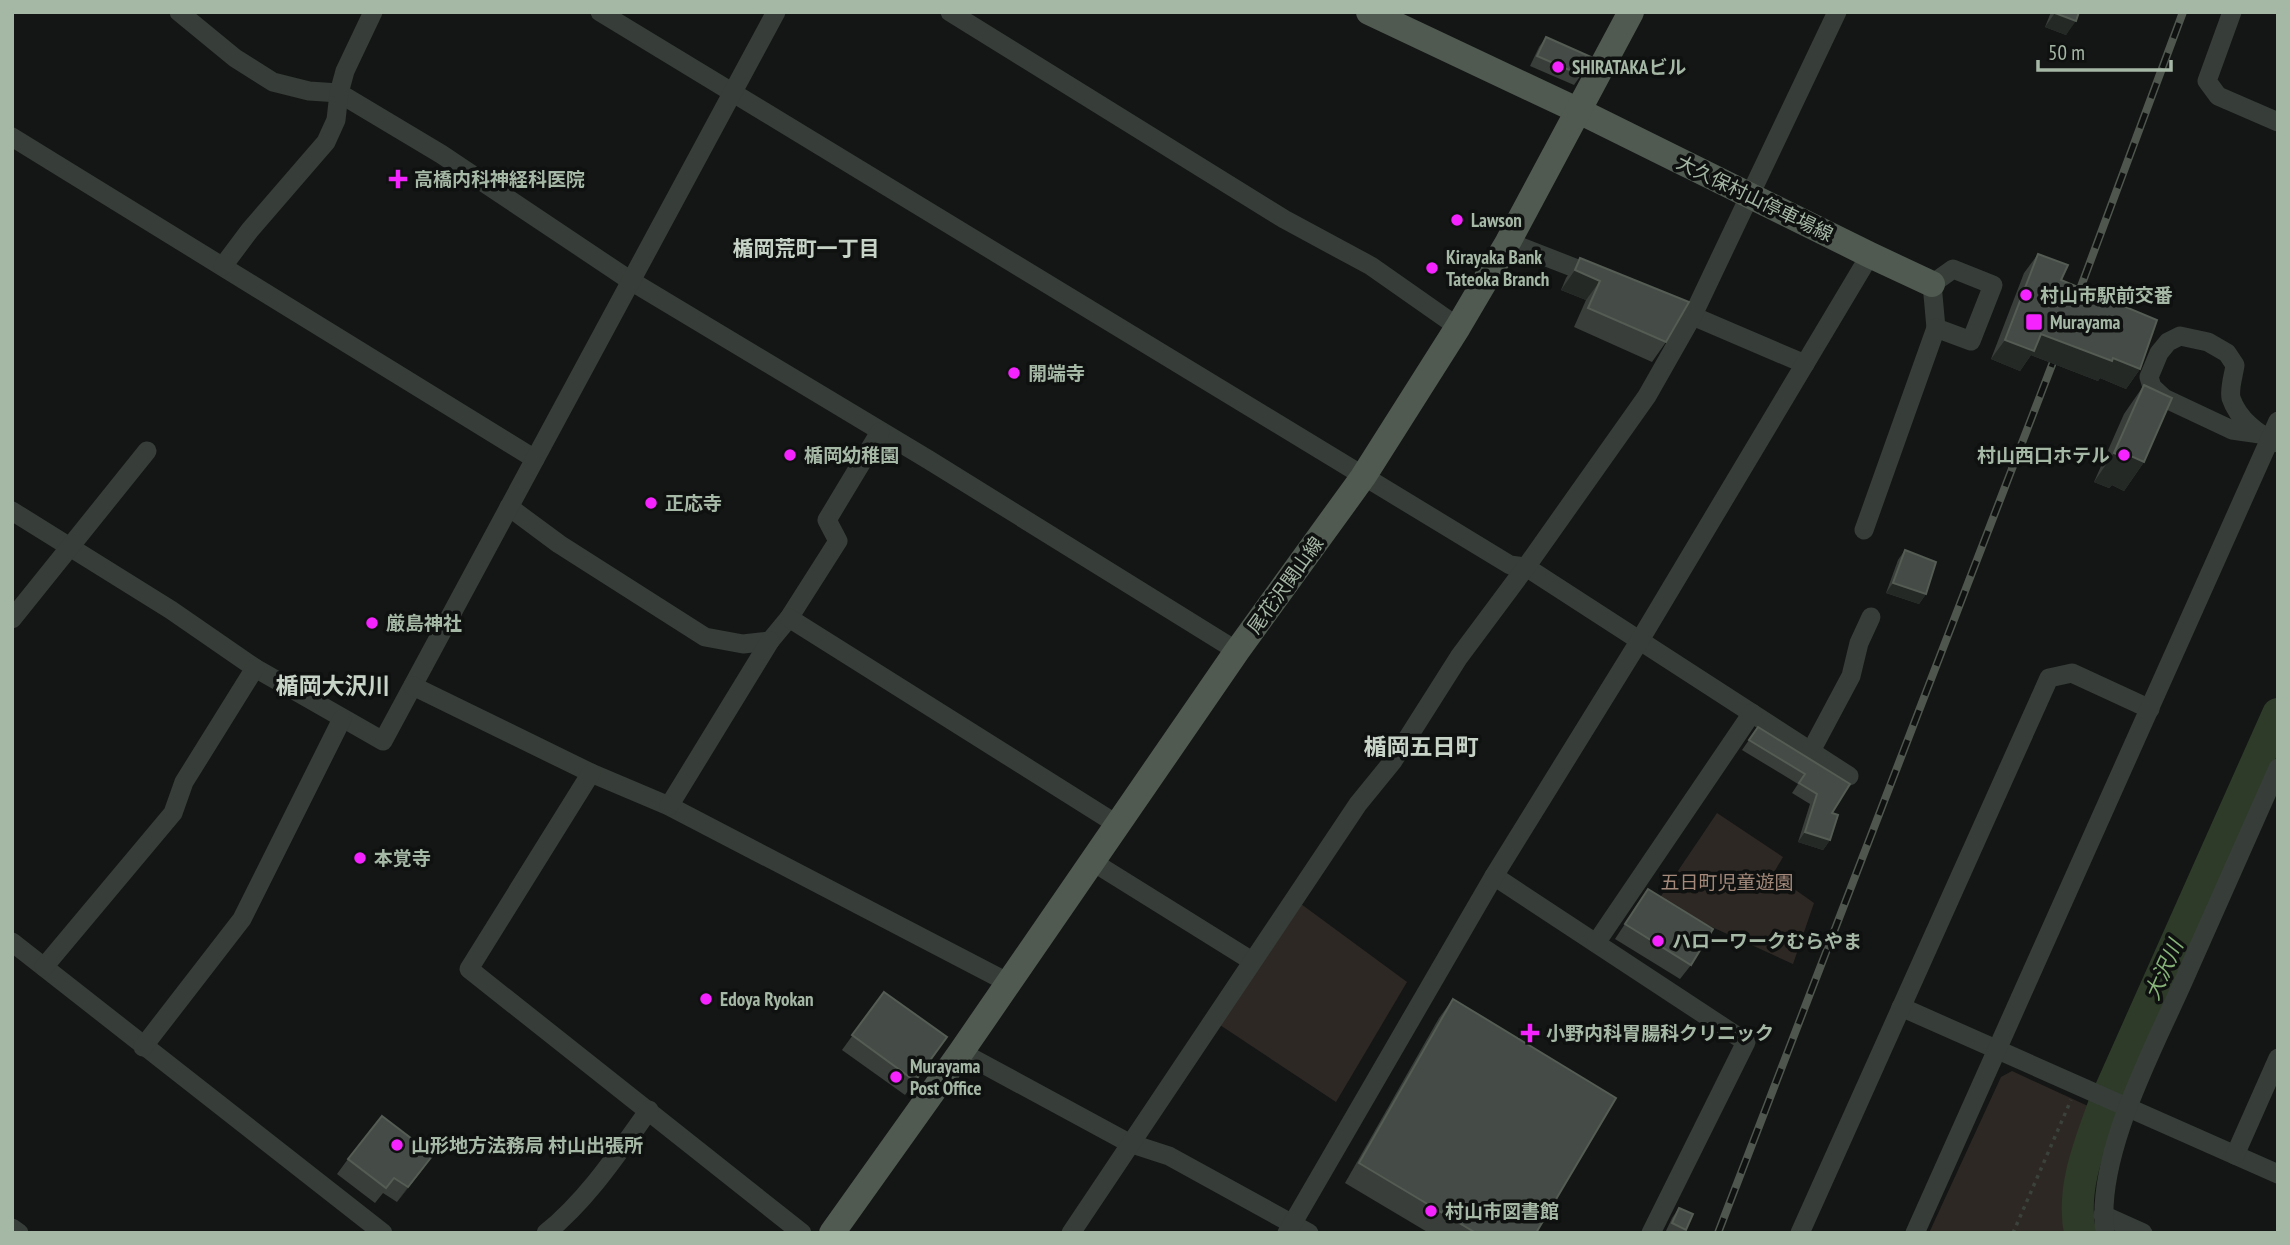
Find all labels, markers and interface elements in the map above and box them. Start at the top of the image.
scale bar [2038,28,2171,72]
text: 50 m [2048,39,2085,66]
place label: SHIRATAKAビル [1572,55,1686,79]
marker: SHIRATAKAビル [1550,59,1566,75]
street label: 大久保村山停車場線 [1673,150,1837,246]
place label: 高橋内科神経科医院 [414,167,585,191]
marker: 高橋内科神経科医院 [388,169,408,189]
place label: Lawson [1471,208,1522,232]
marker: Lawson [1449,212,1465,228]
district label: 楯岡荒町一丁目 [733,235,880,262]
place label: Kirayaka Bank Tateoka Branch [1446,245,1549,291]
marker: Kirayaka Bank Tateoka Branch [1424,260,1440,276]
place label: 村山市駅前交番 [2040,283,2173,307]
marker: 村山市駅前交番 [2018,287,2034,303]
place label: Murayama [2050,310,2121,334]
marker: Murayama [2024,312,2044,332]
place label: 開端寺 [1028,361,1085,385]
marker: 開端寺 [1006,365,1022,381]
place label: 楯岡幼稚園 [804,443,899,467]
place label: 村山西口ホテル [1977,443,2110,467]
marker: 楯岡幼稚園 [782,447,798,463]
marker: 村山西口ホテル [2116,447,2132,463]
place label: 正応寺 [665,491,722,515]
marker: 正応寺 [643,495,659,511]
street label: 尾花沢関山線 [1242,532,1328,638]
place label: 厳島神社 [386,611,462,635]
marker: 厳島神社 [364,615,380,631]
district label: 楯岡大沢川 [276,671,391,700]
district label: 楯岡五日町 [1364,732,1479,761]
place label: 本覚寺 [374,846,431,870]
marker: 本覚寺 [352,850,368,866]
park label: 五日町児童遊園 [1660,870,1794,894]
place label: ハローワークむらやま [1672,929,1862,953]
marker: ハローワークむらやま [1650,933,1666,949]
water label: 大沢川 [2138,934,2190,1004]
place label: Edoya Ryokan [720,987,814,1011]
marker: Edoya Ryokan [698,991,714,1007]
place label: 小野内科胃腸科クリニック [1546,1021,1774,1045]
marker: 小野内科胃腸科クリニック [1520,1023,1540,1043]
place label: Murayama Post Office [910,1054,982,1100]
marker: Murayama Post Office [888,1069,904,1085]
place label: 山形地方法務局 村山出張所 [411,1133,643,1157]
marker: 山形地方法務局 村山出張所 [389,1137,405,1153]
place label: 村山市図書館 [1445,1199,1559,1223]
marker: 村山市図書館 [1423,1203,1439,1219]

